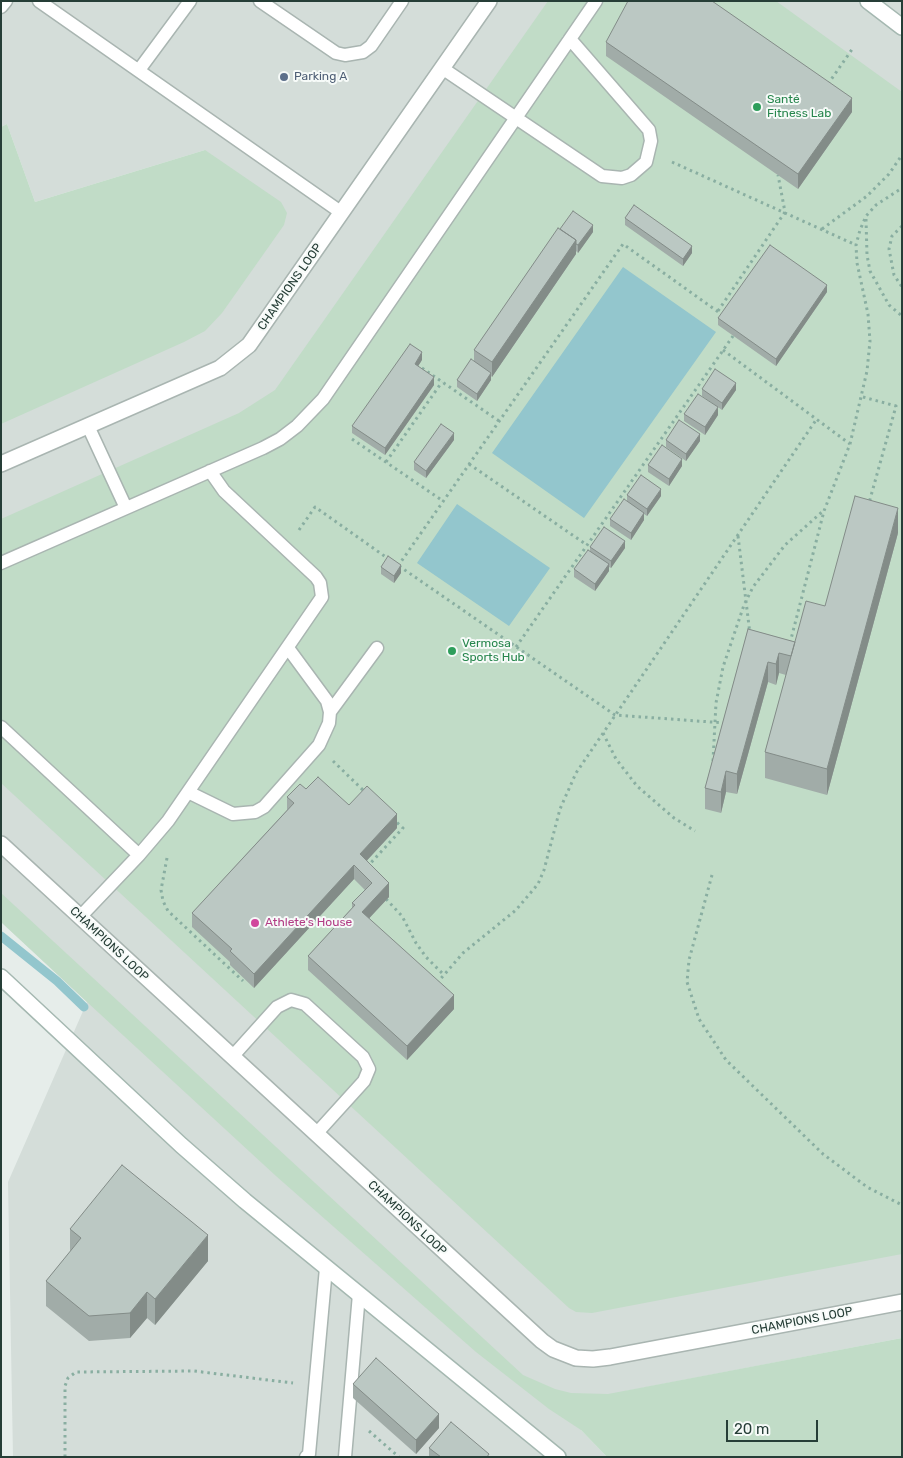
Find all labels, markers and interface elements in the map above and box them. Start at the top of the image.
place label: Parking A [294,70,347,84]
marker: Parking A [278,71,290,83]
place label: Santé Fitness Lab [767,93,831,121]
marker: Santé Fitness Lab [751,101,763,113]
street label: CHAMPIONS LOOP [255,241,325,333]
place label: Vermosa Sports Hub [462,637,525,665]
marker: Vermosa Sports Hub [446,645,458,657]
street label: CHAMPIONS LOOP [67,904,151,984]
place label: Athlete's House [265,916,352,930]
marker: Athlete's House [249,917,261,929]
street label: CHAMPIONS LOOP [365,1178,449,1258]
street label: CHAMPIONS LOOP [750,1304,854,1338]
scale bar [728,1410,820,1442]
text: 20 m [734,1420,769,1438]

